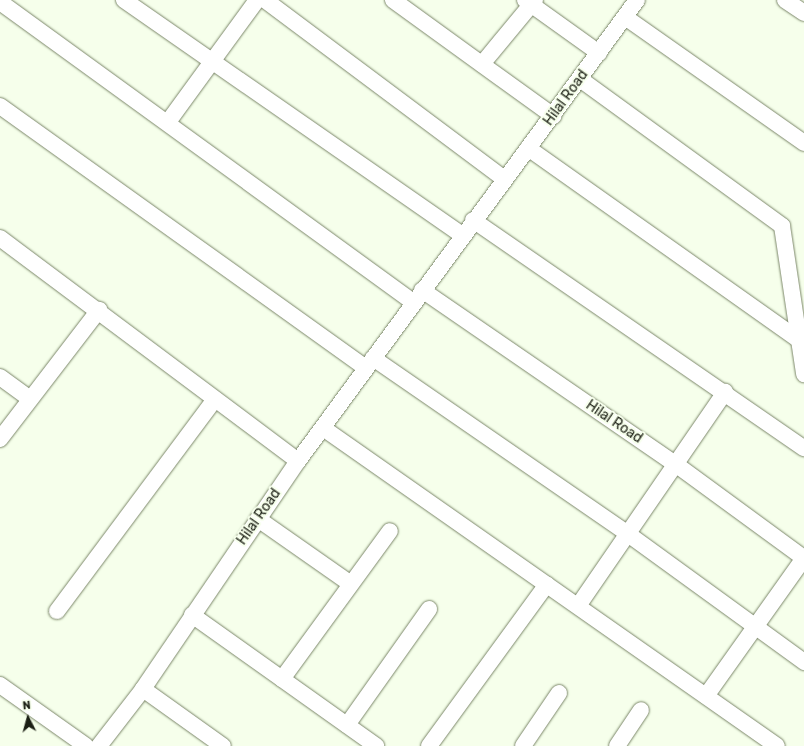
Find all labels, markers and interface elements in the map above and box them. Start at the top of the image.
street label: Hilal Road [540,67,592,129]
street label: Hilal Road [583,397,645,447]
street label: Hilal Road [234,486,284,548]
north arrow [8,698,48,738]
text: N [22,699,31,712]

